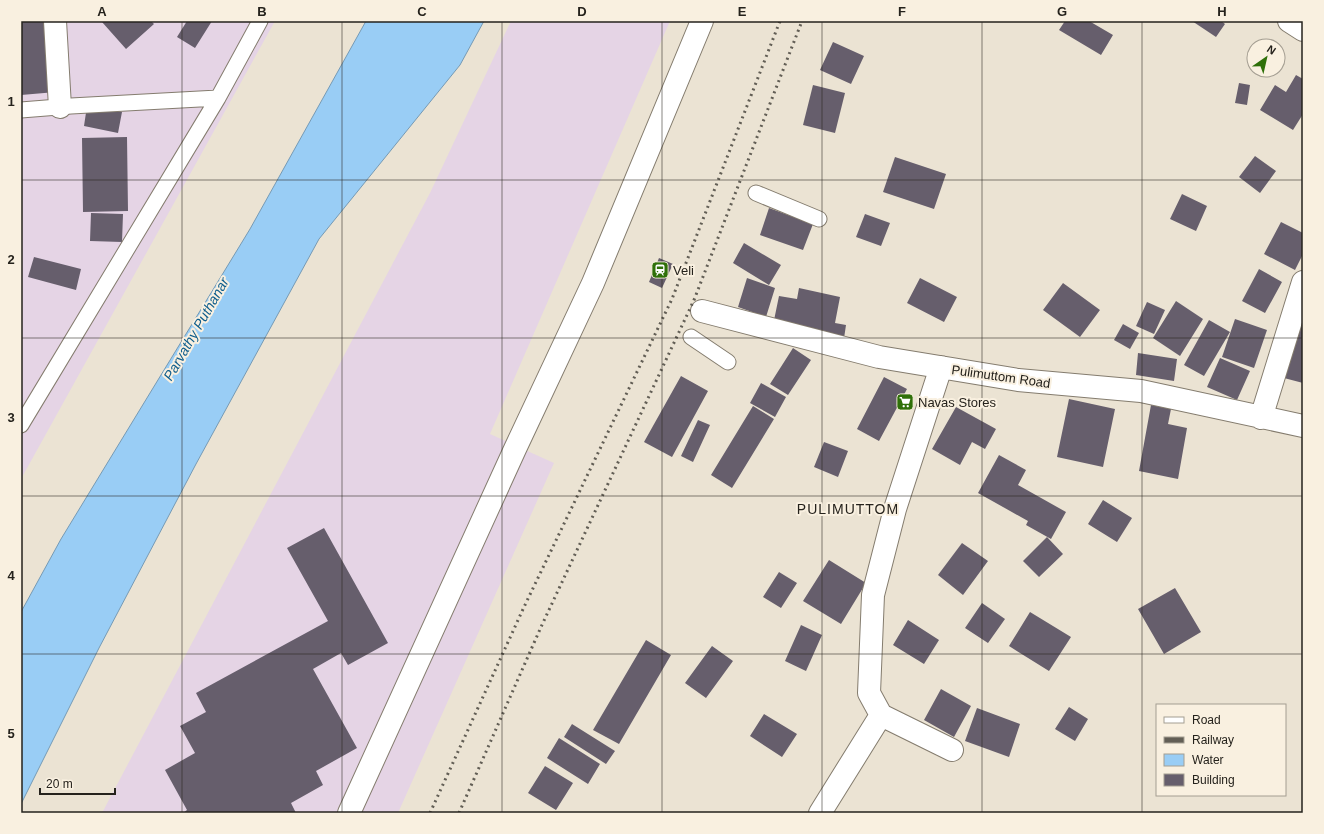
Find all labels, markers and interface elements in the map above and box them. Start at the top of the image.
text: A [97,4,107,19]
text: B [257,4,267,19]
text: C [417,4,427,19]
text: D [577,4,587,19]
text: E [738,4,747,19]
text: F [898,4,906,19]
text: G [1057,4,1067,19]
text: H [1217,4,1227,19]
north arrow [1246,38,1286,78]
text: N [1265,43,1278,57]
text: 1 [7,94,15,109]
text: 2 [7,252,15,267]
station icon: Veli [650,260,670,280]
place label: Veli [673,263,694,278]
water label: Parvathy Puthanar [160,274,233,383]
street label: Pulimuttom Road [951,362,1051,391]
supermarket icon: Navas Stores [895,392,915,412]
place label: Navas Stores [918,395,997,410]
text: 3 [7,410,15,425]
district label: PULIMUTTOM [797,501,899,517]
text: 4 [7,568,15,583]
legend [1156,704,1286,796]
text: Road [1192,713,1221,727]
text: 5 [7,726,15,741]
text: Railway [1192,733,1234,747]
text: Water [1192,753,1224,767]
scale bar [40,770,115,796]
text: Building [1192,773,1235,787]
text: 20 m [46,777,73,791]

